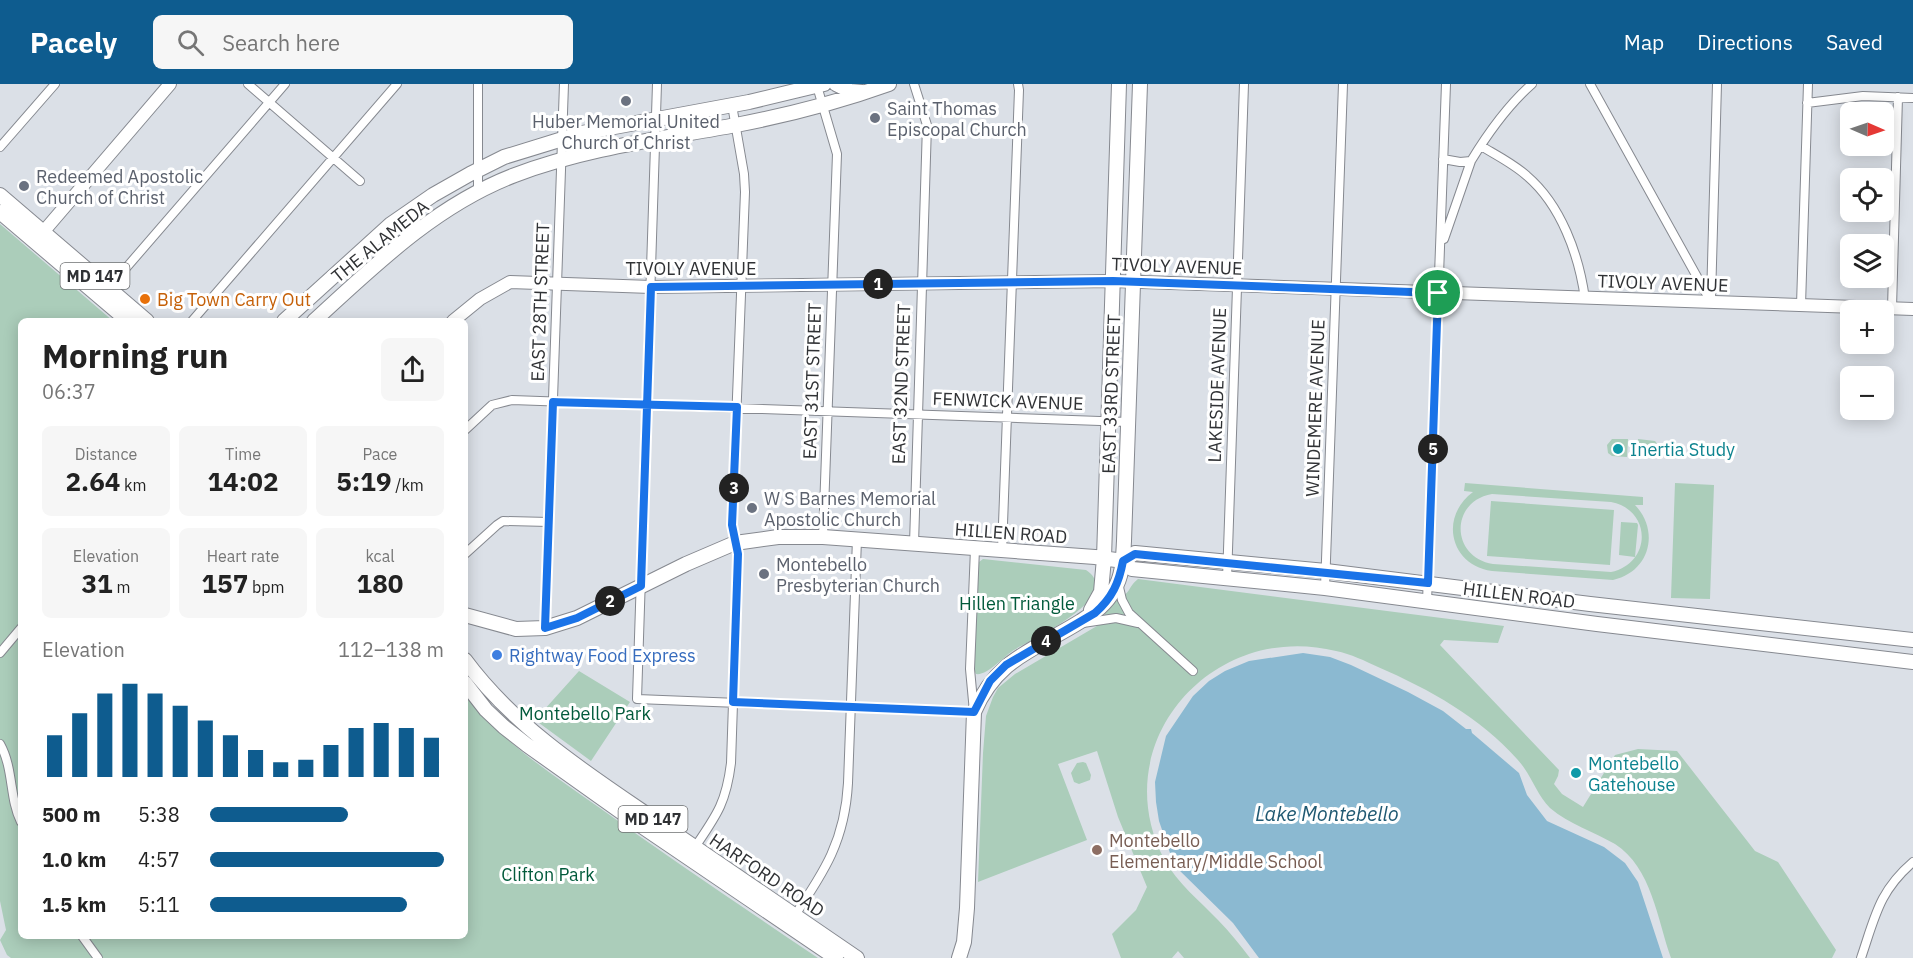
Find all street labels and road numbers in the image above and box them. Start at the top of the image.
street label: THE ALAMEDA [327,194,434,287]
street label: EAST 28TH STREET [526,222,554,382]
street label: TIVOLY AVENUE [1111,252,1243,280]
street label: TIVOLY AVENUE [625,257,757,280]
road number: MD 147 [60,263,130,289]
street label: TIVOLY AVENUE [1597,269,1729,297]
street label: EAST 31ST STREET [798,302,826,460]
street label: EAST 32ND STREET [887,303,915,465]
street label: LAKESIDE AVENUE [1203,307,1231,463]
street label: EAST 33RD STREET [1097,314,1125,474]
street label: WINDEMERE AVENUE [1300,319,1330,497]
street label: FENWICK AVENUE [932,387,1084,415]
street label: HILLEN ROAD [954,518,1068,548]
street label: HILLEN ROAD [1462,577,1576,613]
road number: MD 147 [618,806,688,832]
street label: HARFORD ROAD [705,828,829,922]

